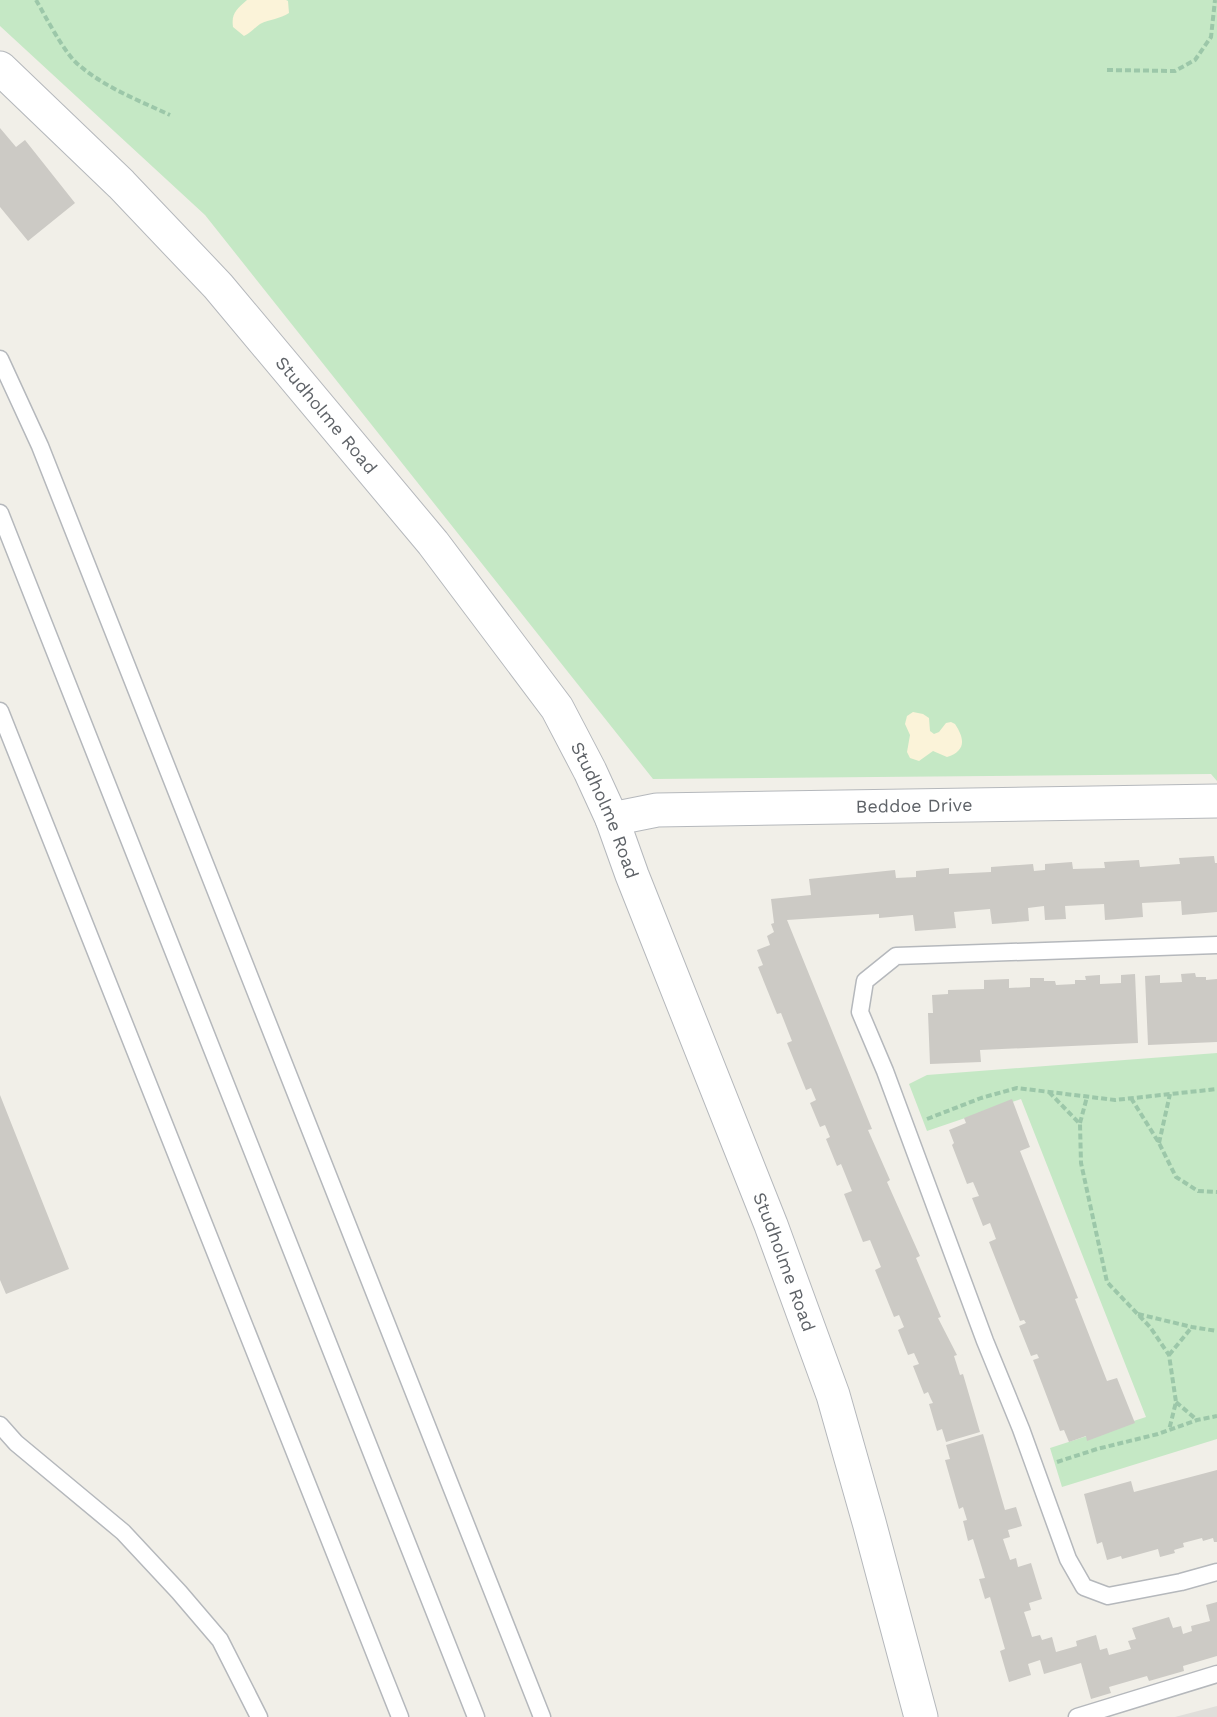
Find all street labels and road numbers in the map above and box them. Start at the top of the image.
street label: Studholme Road [271,352,382,478]
street label: Studholme Road [567,738,643,881]
street label: Beddoe Drive [855,794,973,817]
street label: Studholme Road [749,1189,820,1334]

